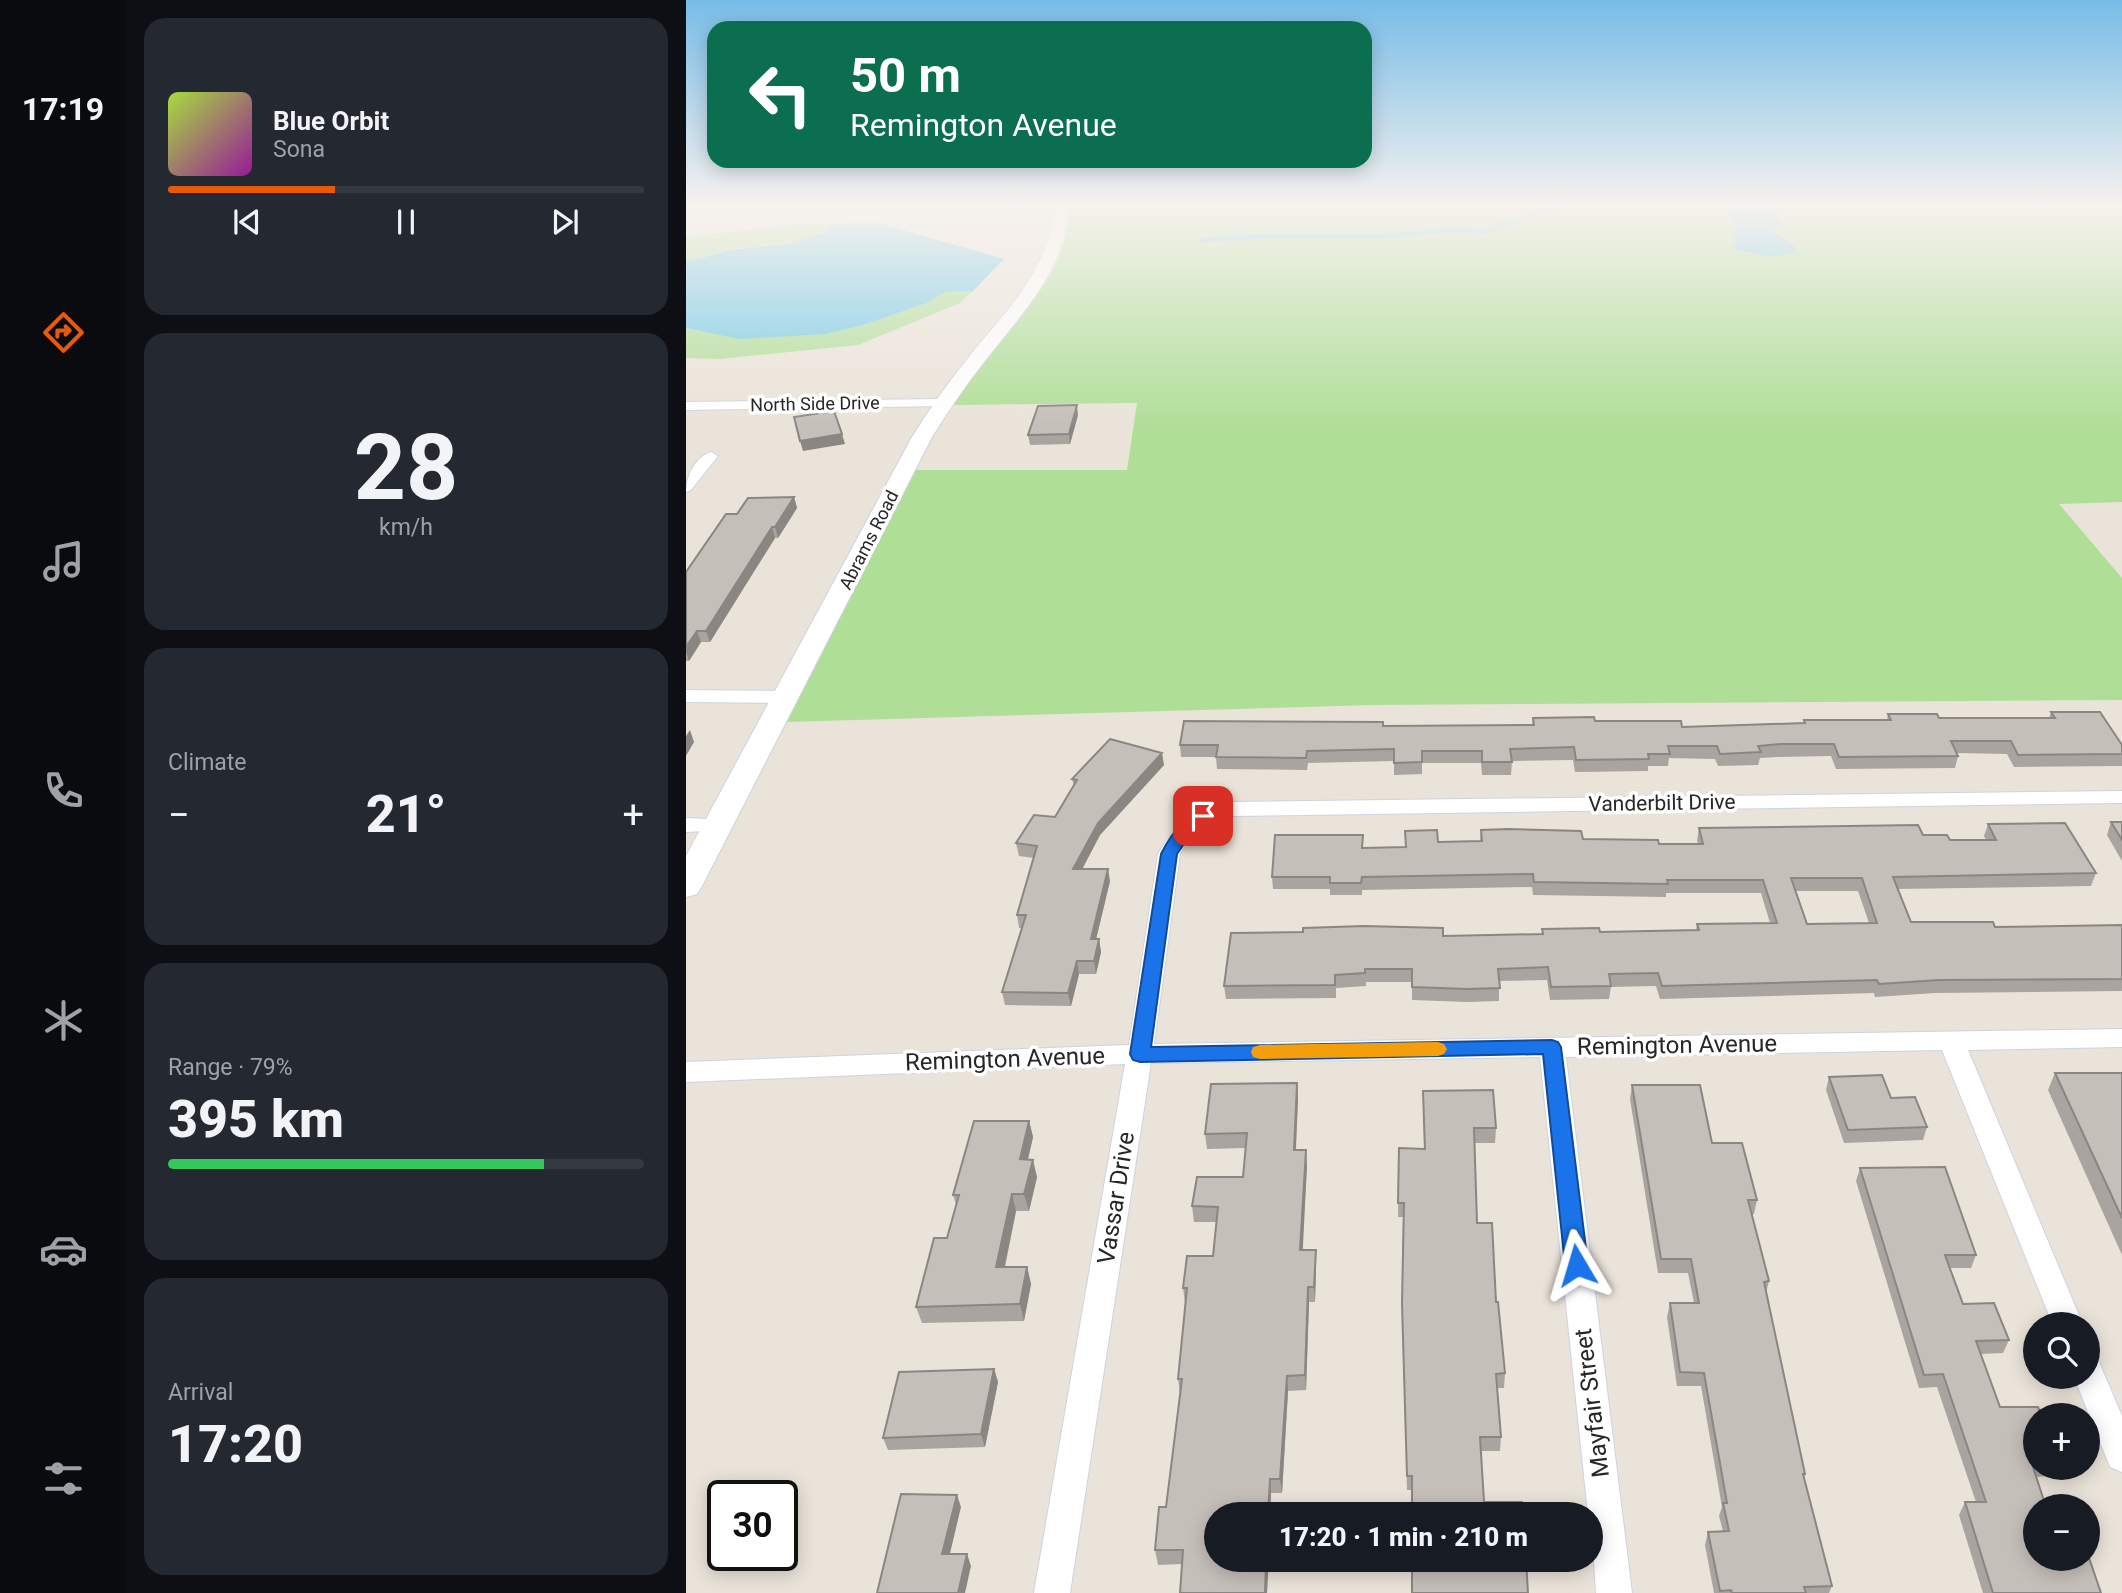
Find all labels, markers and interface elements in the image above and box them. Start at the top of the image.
text: 50 m [850,47,961,104]
icon: left [735,49,826,140]
text: 17:19 [22,90,104,128]
text: Blue Orbit [273,106,389,136]
text: Remington Avenue [850,106,1117,144]
text: Sona [273,136,325,163]
icon: previous [228,203,266,241]
icon: pause [387,203,425,241]
icon: next [546,203,584,241]
icon: directions [39,308,88,357]
street label: North Side Drive [750,392,880,415]
text: 28 [354,415,458,521]
street label: Abrams Road [835,487,902,593]
text: km/h [379,514,433,541]
icon: music [39,537,88,586]
text: Climate [168,749,247,776]
icon: phone [39,766,88,815]
text: 21° [366,784,446,845]
pin [1173,786,1233,846]
street label: Vanderbilt Drive [1588,790,1736,816]
text: − [168,793,190,837]
text: + [622,793,644,837]
icon: arrive [1184,797,1222,835]
icon: climate [39,996,88,1045]
street label: Remington Avenue [1577,1029,1777,1061]
street label: Remington Avenue [905,1042,1105,1076]
text: Range · 79% [168,1054,293,1081]
text: 395 km [168,1089,344,1150]
street label: Vassar Drive [1092,1130,1140,1266]
icon: car [39,1225,88,1274]
position arrow [1540,1228,1614,1302]
map controls [2023,1312,2100,1571]
button: search [2023,1312,2100,1389]
street label: Mayfair Street [1569,1327,1615,1479]
text: Arrival [168,1379,233,1406]
button: + [2023,1403,2100,1480]
text: 17:20 [168,1414,303,1475]
icon: filters [39,1454,88,1503]
speed limit sign: 30 [707,1480,798,1571]
button: − [2023,1494,2100,1571]
text: 17:20 · 1 min · 210 m [1279,1522,1528,1552]

